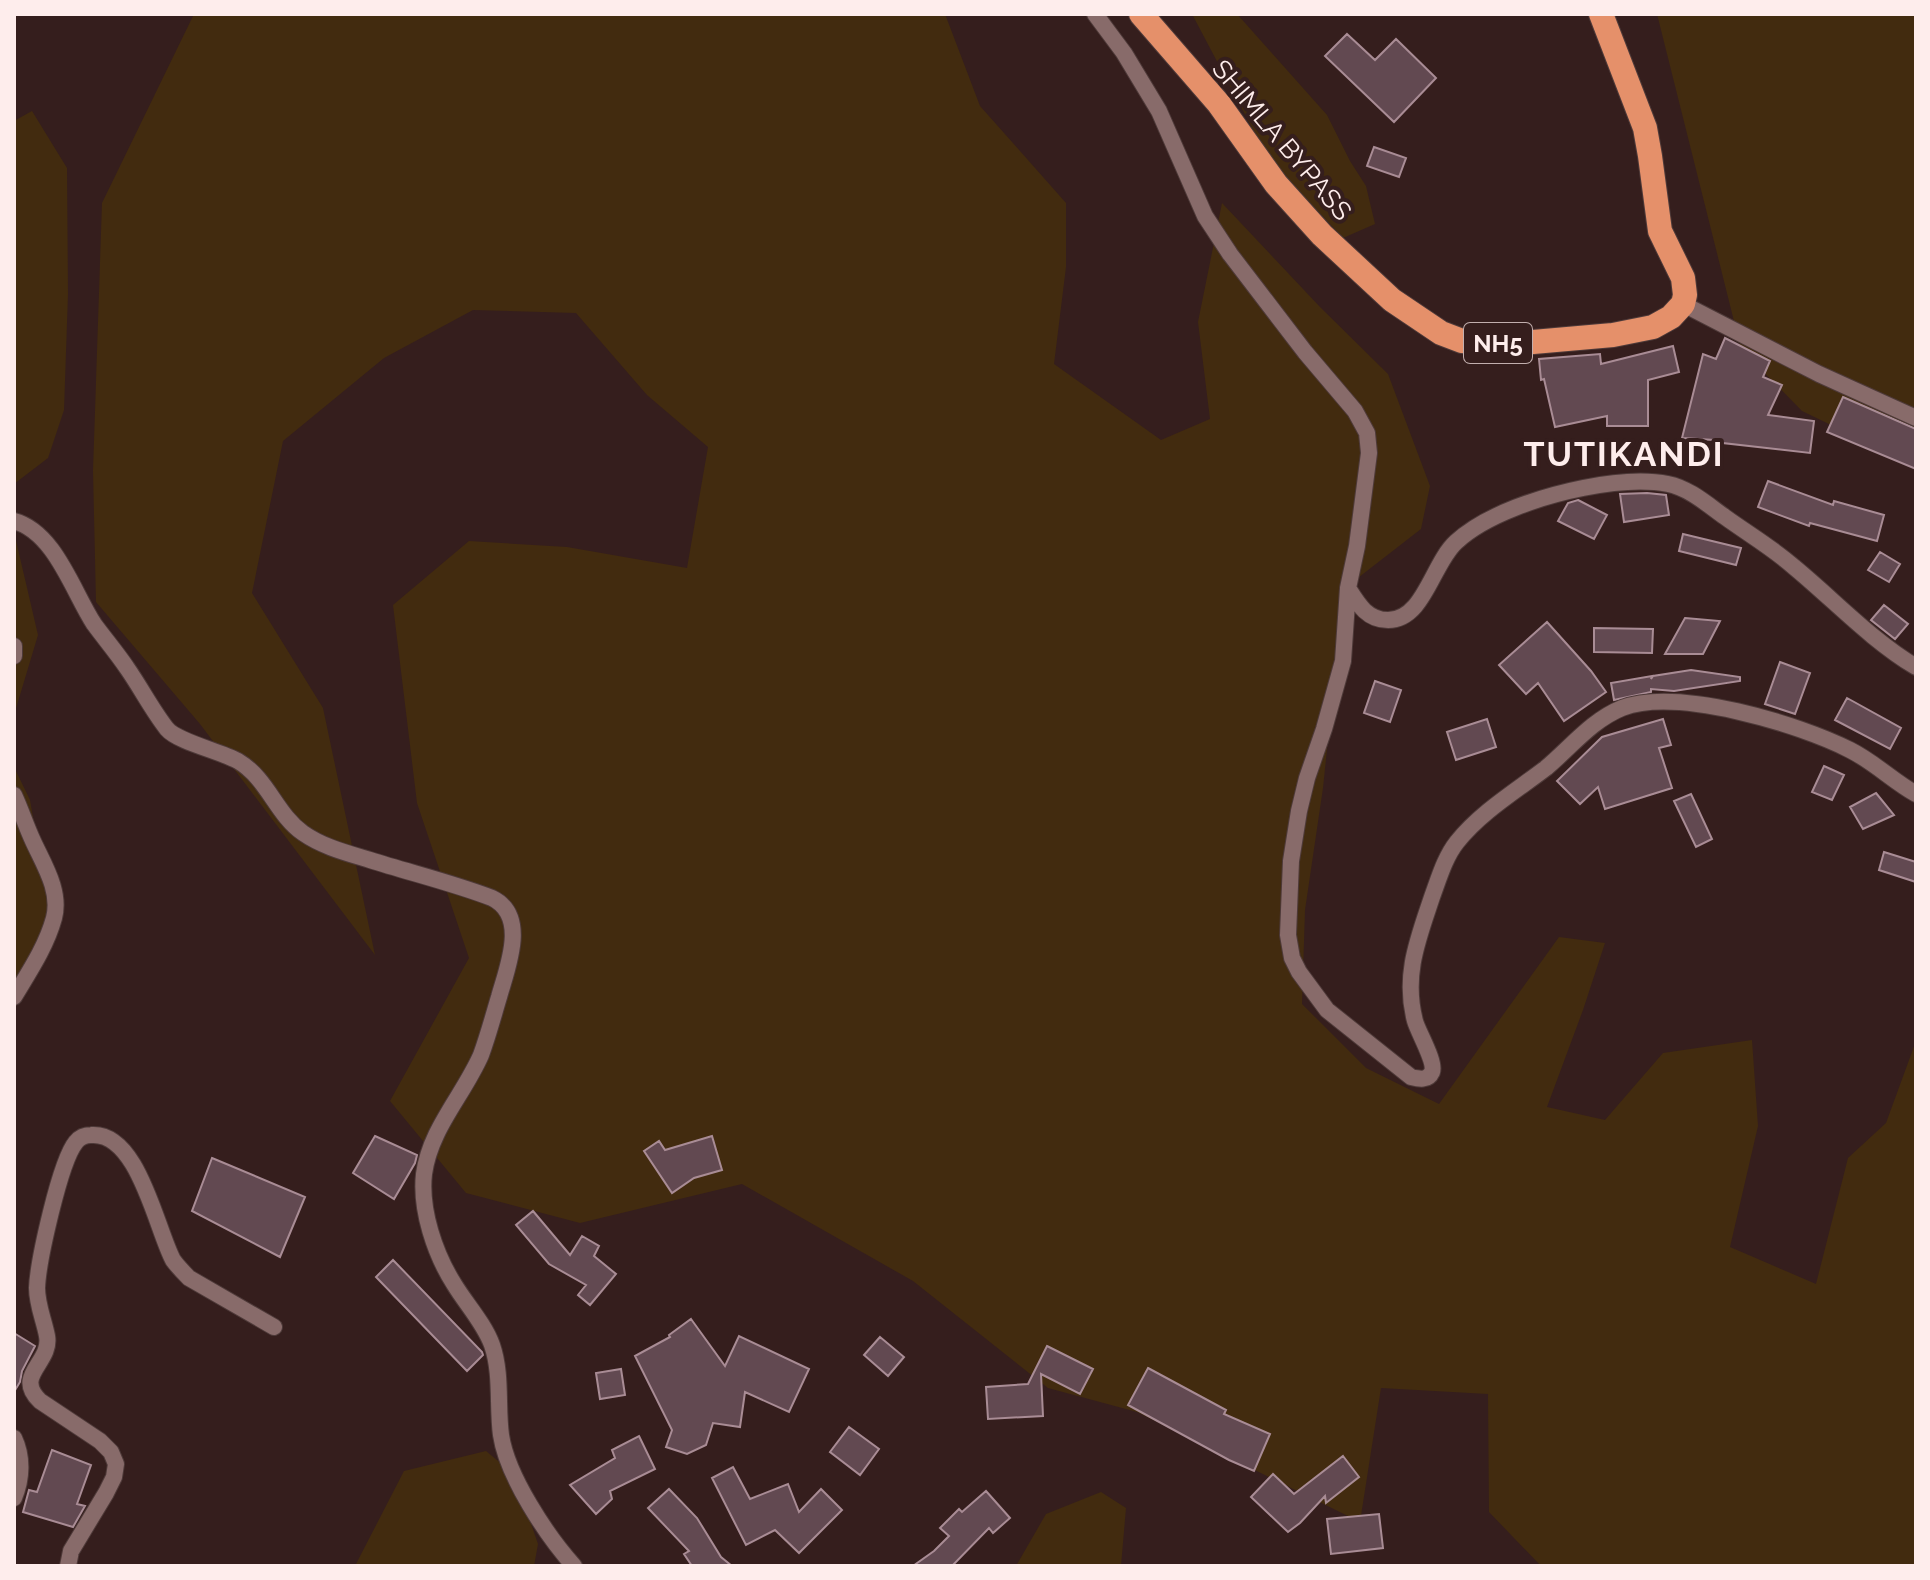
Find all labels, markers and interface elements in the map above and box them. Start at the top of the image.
street label: SHIMLA BYPASS [1206,54,1358,226]
road number: NH5 [1464,323,1532,363]
district label: TUTIKANDI [1524,434,1724,474]

